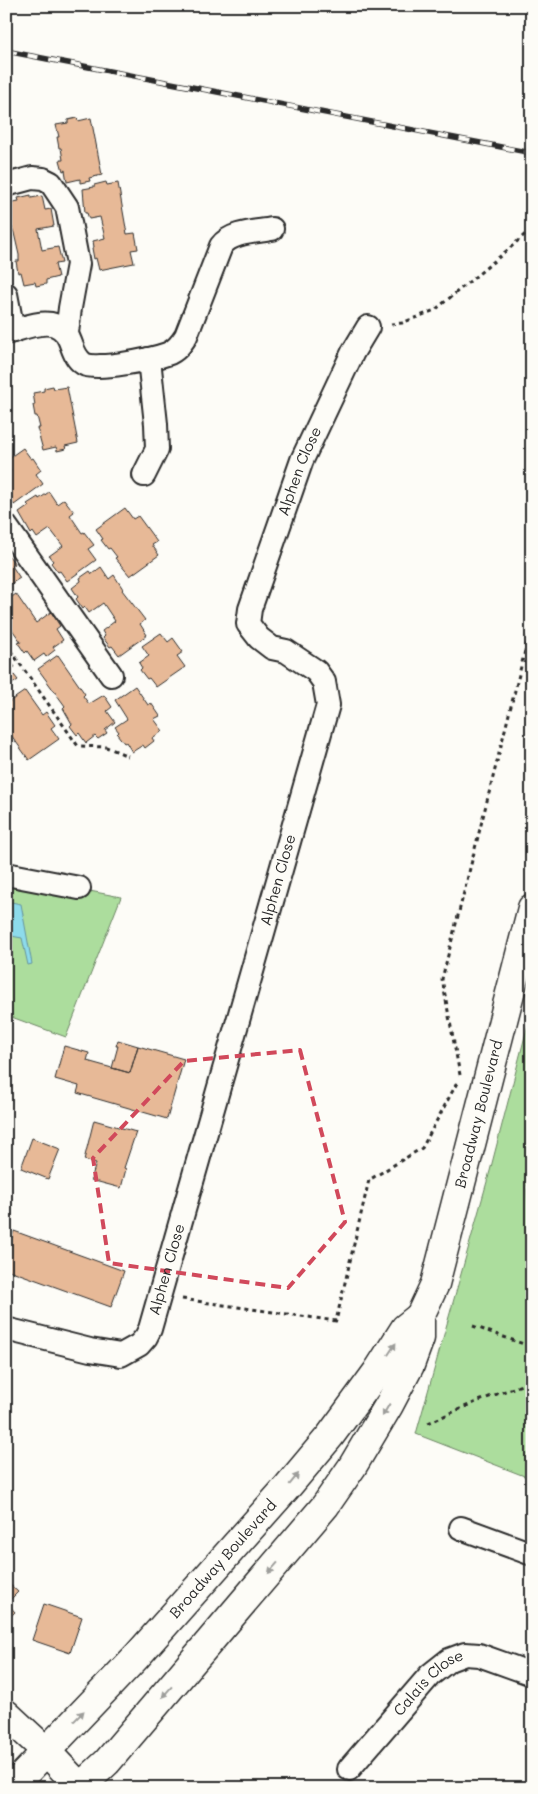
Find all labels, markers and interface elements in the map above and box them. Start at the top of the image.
street label: Alphen Close [272,423,325,518]
street label: Alphen Close [255,832,300,928]
street label: Broadway Boulevard [449,1038,507,1190]
street label: Alphen Close [143,1221,189,1317]
one-way arrow [387,1342,396,1356]
one-way arrow [382,1403,391,1416]
one-way arrow [289,1473,300,1486]
street label: Broadway Boulevard [164,1495,280,1622]
one-way arrow [267,1562,278,1575]
street label: Calais Close [388,1645,466,1720]
one-way arrow [161,1685,173,1697]
one-way arrow [73,1710,85,1722]

